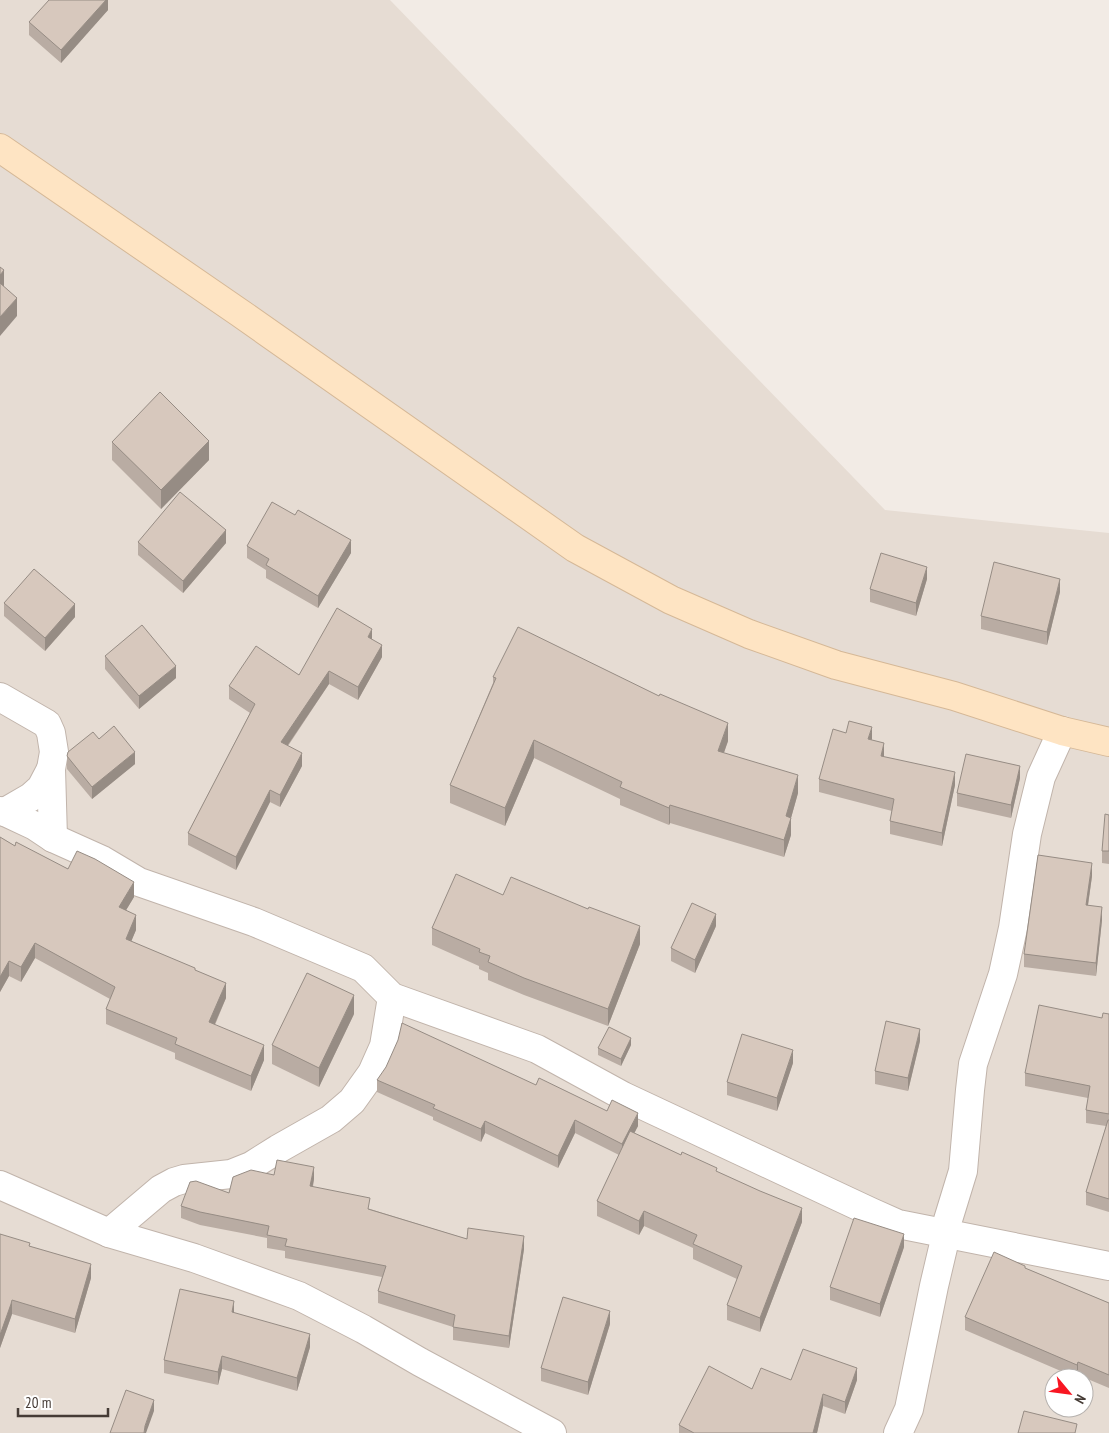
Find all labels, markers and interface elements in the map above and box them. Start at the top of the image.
north arrow [1044,1368,1094,1418]
scale bar [18,1386,108,1418]
text: N [1071,1392,1090,1407]
text: 20 m [25,1393,51,1412]

